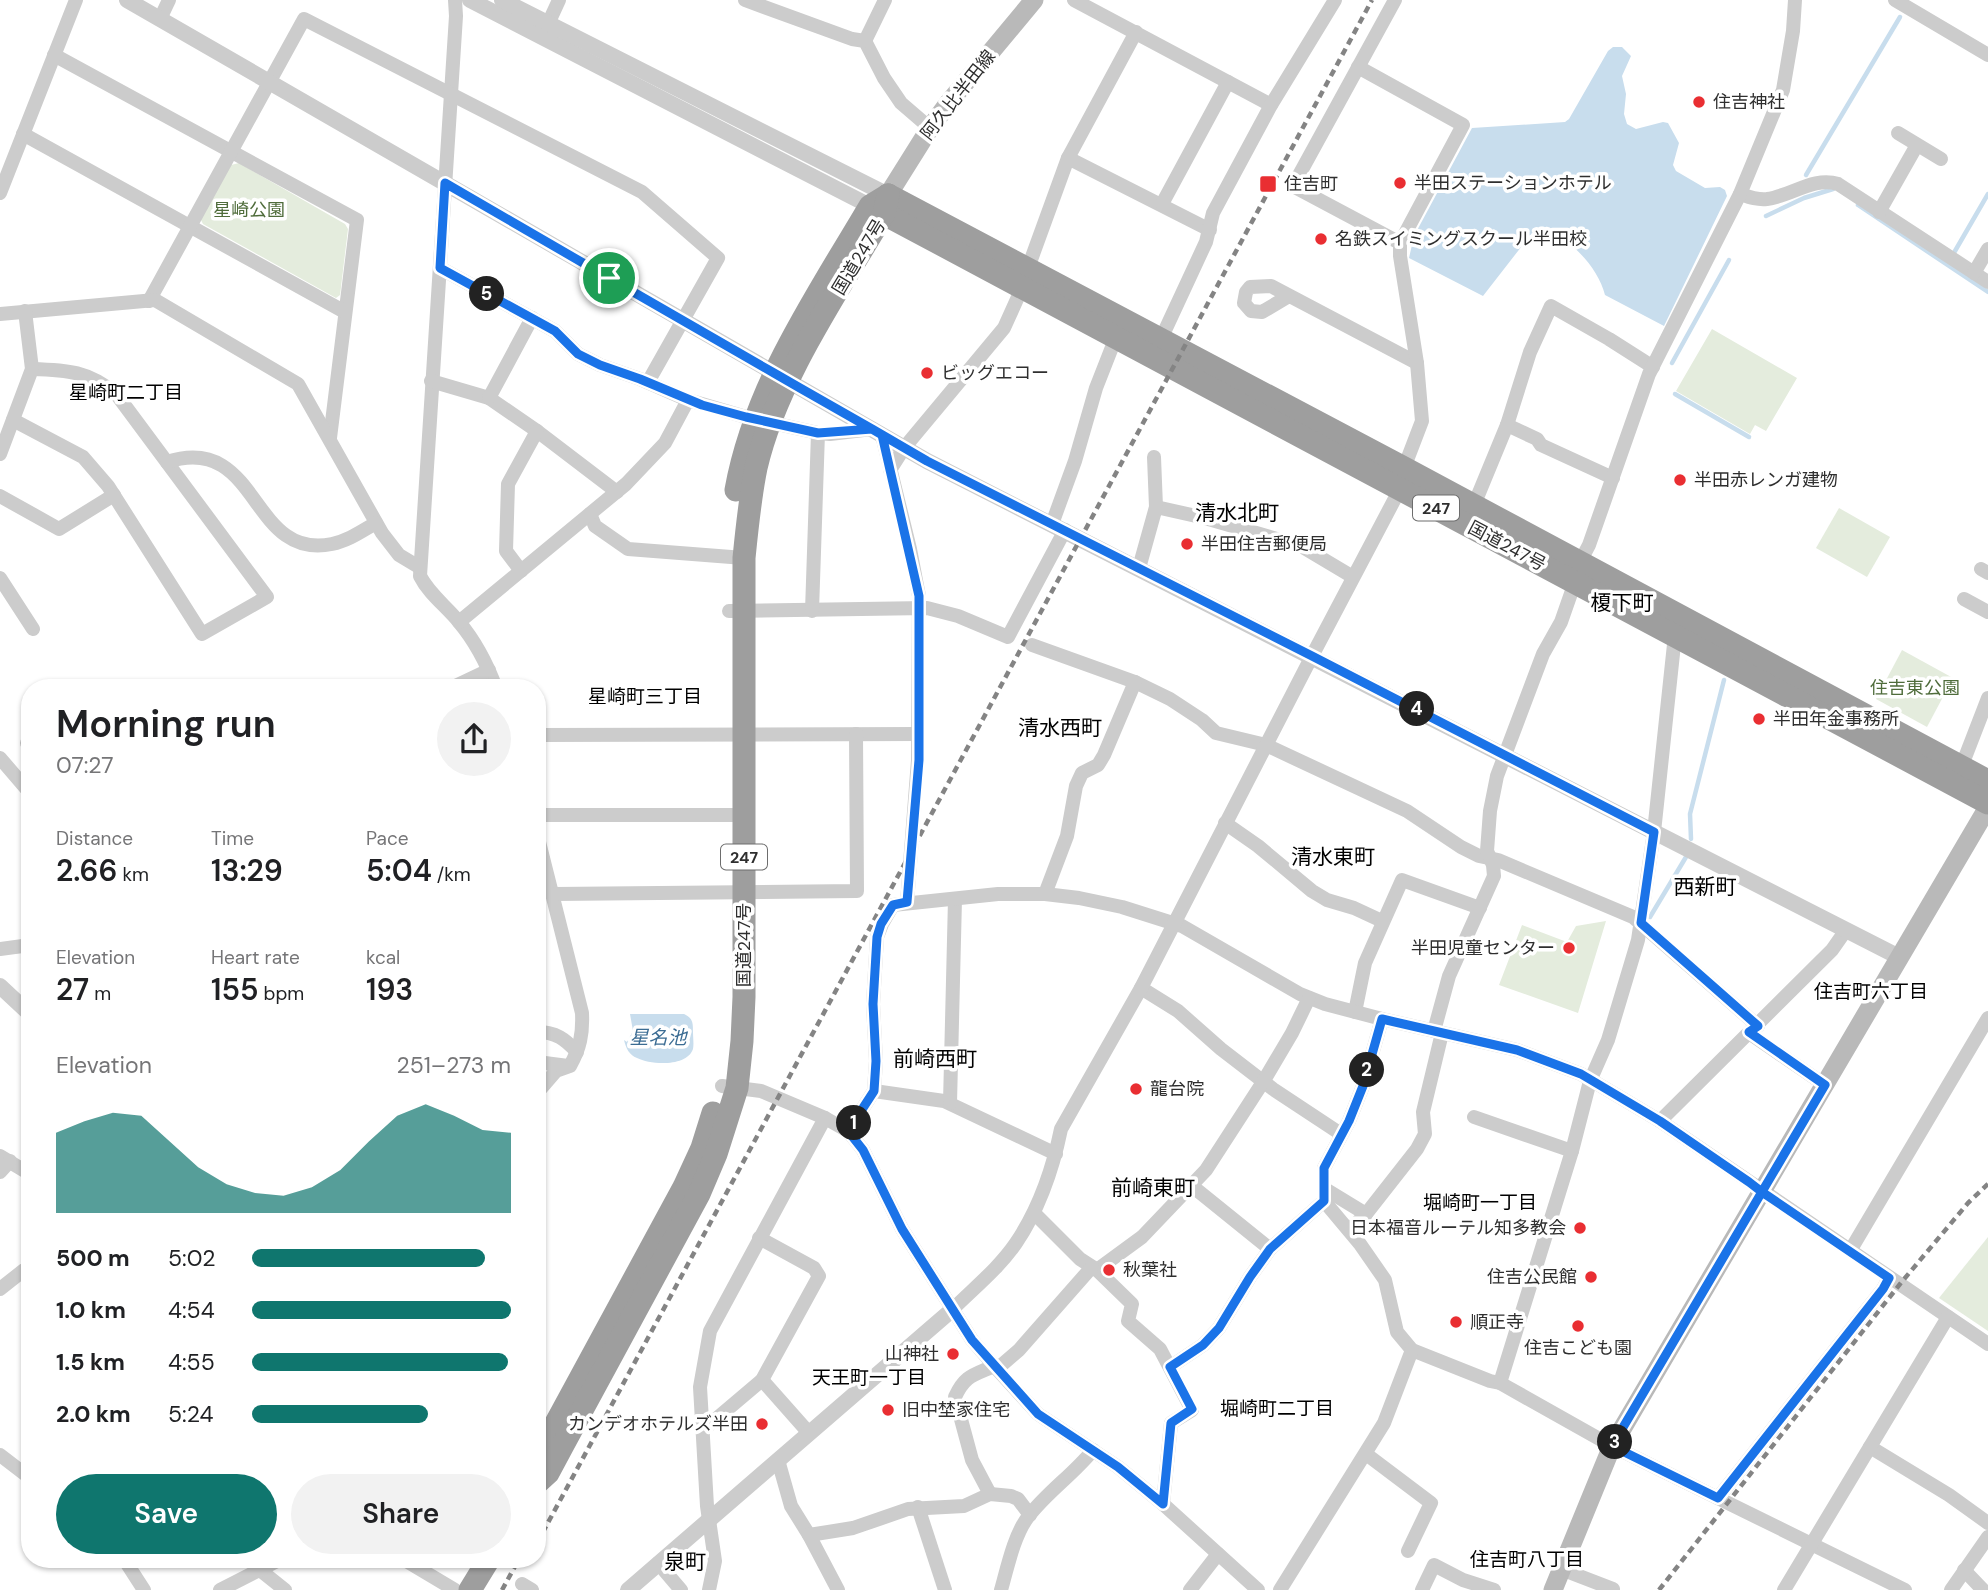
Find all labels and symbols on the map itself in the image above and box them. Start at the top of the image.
street label: 阿久比半田線 [915,45,1001,145]
place label: 住吉神社 [1713,90,1785,114]
marker: 住吉神社 [1691,94,1707,110]
place label: 半田ステーションホテル [1414,171,1612,195]
place label: 住吉町 [1284,172,1338,196]
marker: 住吉町 [1258,174,1278,194]
marker: 半田ステーションホテル [1392,175,1408,191]
park label: 星崎公園 [213,198,285,222]
street label: 国道247号 [827,215,891,299]
place label: 名鉄スイミングスクール半田校 [1335,227,1587,251]
marker: 名鉄スイミングスクール半田校 [1313,231,1329,247]
pin [579,248,639,308]
pin: 5 [470,276,504,312]
place label: ビッグエコー [941,361,1049,385]
marker: ビッグエコー [919,365,935,381]
district label: 星崎町二丁目 [69,380,183,405]
place label: 半田赤レンガ建物 [1694,468,1838,492]
marker: 半田赤レンガ建物 [1672,472,1688,488]
road number: 247 [1413,495,1459,520]
district label: 清水北町 [1195,499,1279,527]
street label: 国道247号 [1464,516,1550,576]
place label: 半田住吉郵便局 [1201,532,1327,556]
marker: 半田住吉郵便局 [1179,536,1195,552]
district label: 榎下町 [1591,589,1654,617]
park label: 住吉東公園 [1870,676,1960,700]
district label: 星崎町三丁目 [588,684,702,709]
pin: 4 [1400,692,1434,726]
place label: 半田年金事務所 [1773,707,1899,731]
marker: 半田年金事務所 [1751,711,1767,727]
district label: 清水西町 [1018,714,1102,742]
district label: 清水東町 [1291,843,1375,871]
road number: 247 [721,844,767,870]
district label: 西新町 [1674,873,1737,901]
street label: 国道247号 [732,903,756,987]
place label: 半田児童センター [1411,936,1555,960]
marker: 半田児童センター [1561,940,1577,956]
district label: 住吉町六丁目 [1814,979,1928,1004]
water label: 星名池 [629,1025,688,1050]
district label: 前崎西町 [893,1045,977,1073]
pin: 2 [1350,1052,1384,1088]
place label: 龍台院 [1150,1077,1204,1101]
marker: 龍台院 [1128,1081,1144,1097]
pin: 1 [836,1106,872,1140]
district label: 前崎東町 [1111,1174,1195,1202]
district label: 堀崎町一丁目 [1423,1190,1537,1215]
place label: 日本福音ルーテル知多教会 [1350,1216,1566,1240]
marker: 日本福音ルーテル知多教会 [1572,1220,1588,1236]
place label: 秋葉社 [1123,1258,1177,1282]
marker: 秋葉社 [1101,1262,1117,1278]
place label: 住吉公民館 [1487,1265,1577,1289]
marker: 住吉公民館 [1583,1269,1599,1285]
place label: 順正寺 [1470,1310,1524,1334]
marker: 順正寺 [1448,1314,1464,1330]
marker: 住吉こども園 [1570,1318,1586,1334]
place label: 住吉こども園 [1524,1336,1632,1360]
place label: 山神社 [885,1342,939,1366]
marker: 山神社 [945,1346,961,1362]
district label: 天王町一丁目 [812,1365,926,1390]
district label: 堀崎町二丁目 [1220,1396,1334,1421]
place label: 旧中埜家住宅 [902,1398,1010,1422]
marker: 旧中埜家住宅 [880,1402,896,1418]
place label: カンデオホテルズ半田 [568,1412,748,1436]
marker: カンデオホテルズ半田 [754,1416,770,1432]
pin: 3 [1598,1424,1632,1460]
district label: 住吉町八丁目 [1470,1547,1584,1572]
district label: 泉町 [664,1548,706,1576]

